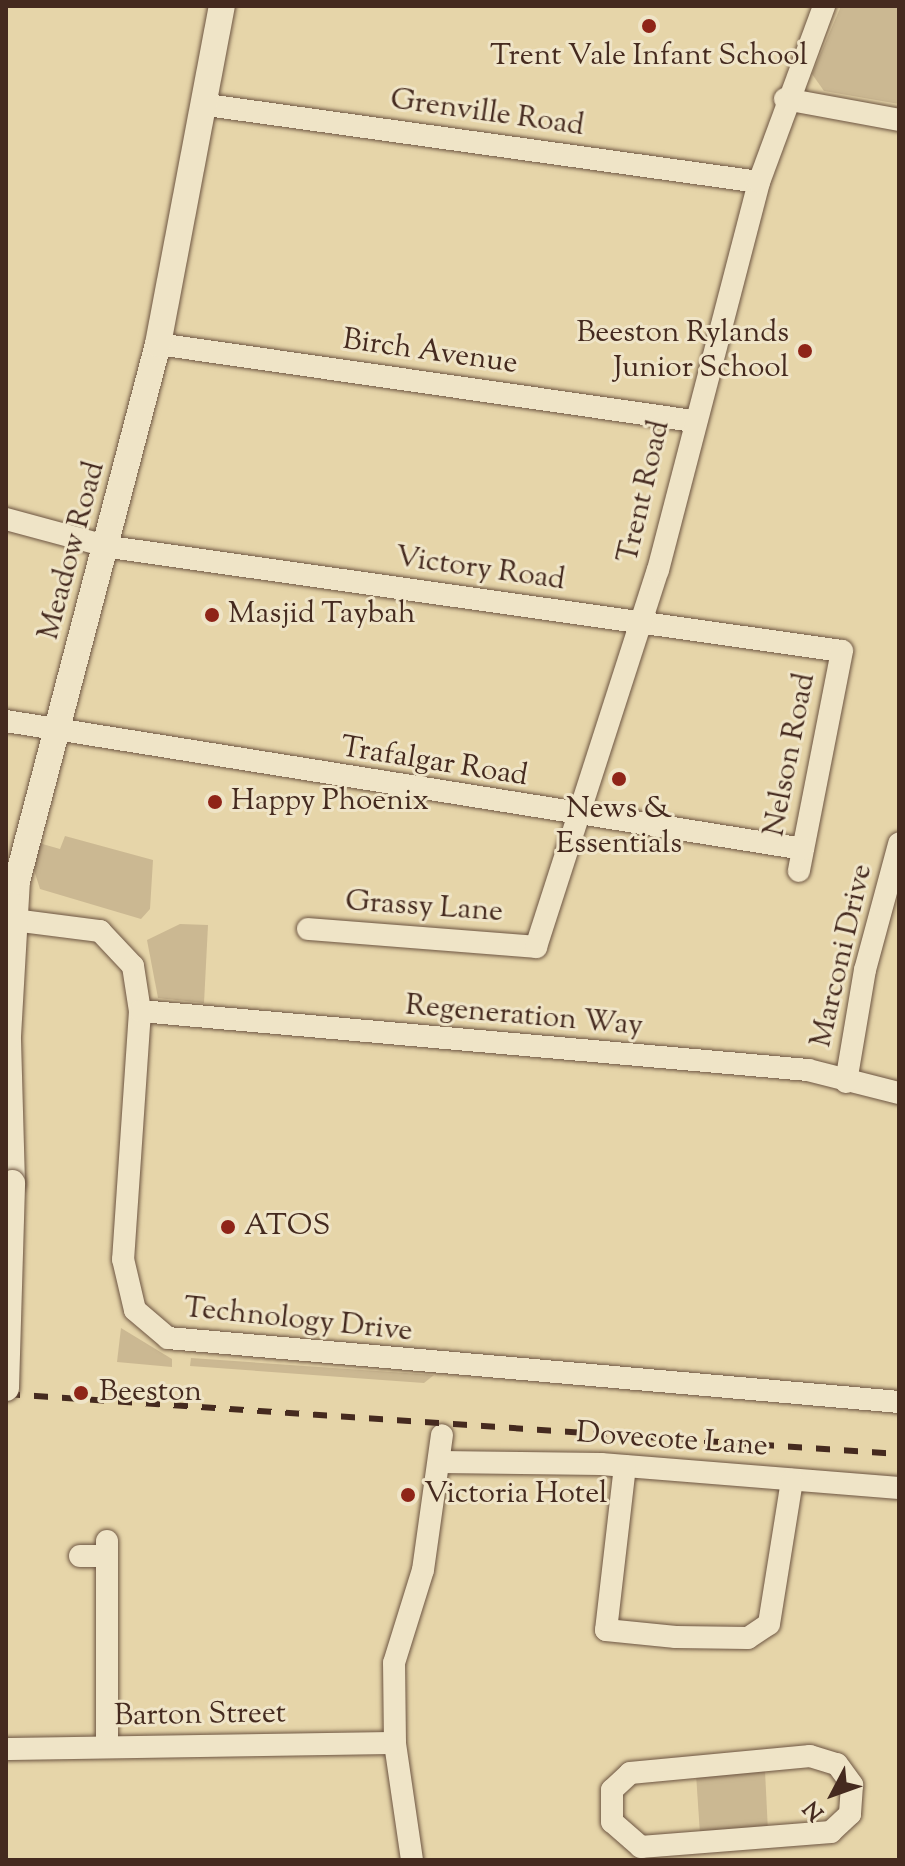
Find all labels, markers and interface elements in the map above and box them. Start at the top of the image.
marker: Trent Vale Infant School [640,17,658,35]
place label: Trent Vale Infant School [490,39,808,75]
street label: Grenville Road [388,83,586,145]
place label: Beeston Rylands Junior School [576,316,789,386]
street label: Birch Avenue [340,323,520,383]
marker: Beeston Rylands Junior School [796,342,814,360]
street label: Trent Road [611,417,679,567]
street label: Meadow Road [32,458,114,644]
street label: Victory Road [393,540,567,600]
place label: Masjid Taybah [228,597,416,633]
marker: Masjid Taybah [203,606,221,624]
street label: Nelson Road [758,670,824,840]
street label: Trafalgar Road [338,730,530,796]
marker: News & Essentials [610,770,628,788]
place label: Happy Phoenix [231,784,429,820]
place label: News & Essentials [556,792,682,862]
marker: Happy Phoenix [206,793,224,811]
street label: Marconi Drive [804,861,882,1051]
street label: Grassy Lane [344,885,504,931]
street label: Regeneration Way [404,989,644,1045]
place label: ATOS [244,1209,330,1245]
marker: ATOS [219,1218,237,1236]
street label: Technology Drive [182,1291,414,1351]
place label: Beeston [99,1375,202,1411]
marker: Beeston [70,1382,92,1404]
street label: Dovecote Lane [575,1416,769,1466]
place label: Victoria Hotel [424,1477,607,1513]
marker: Victoria Hotel [399,1486,417,1504]
street label: Barton Street [114,1697,286,1735]
north arrow [793,1754,873,1834]
text: N [797,1793,833,1827]

